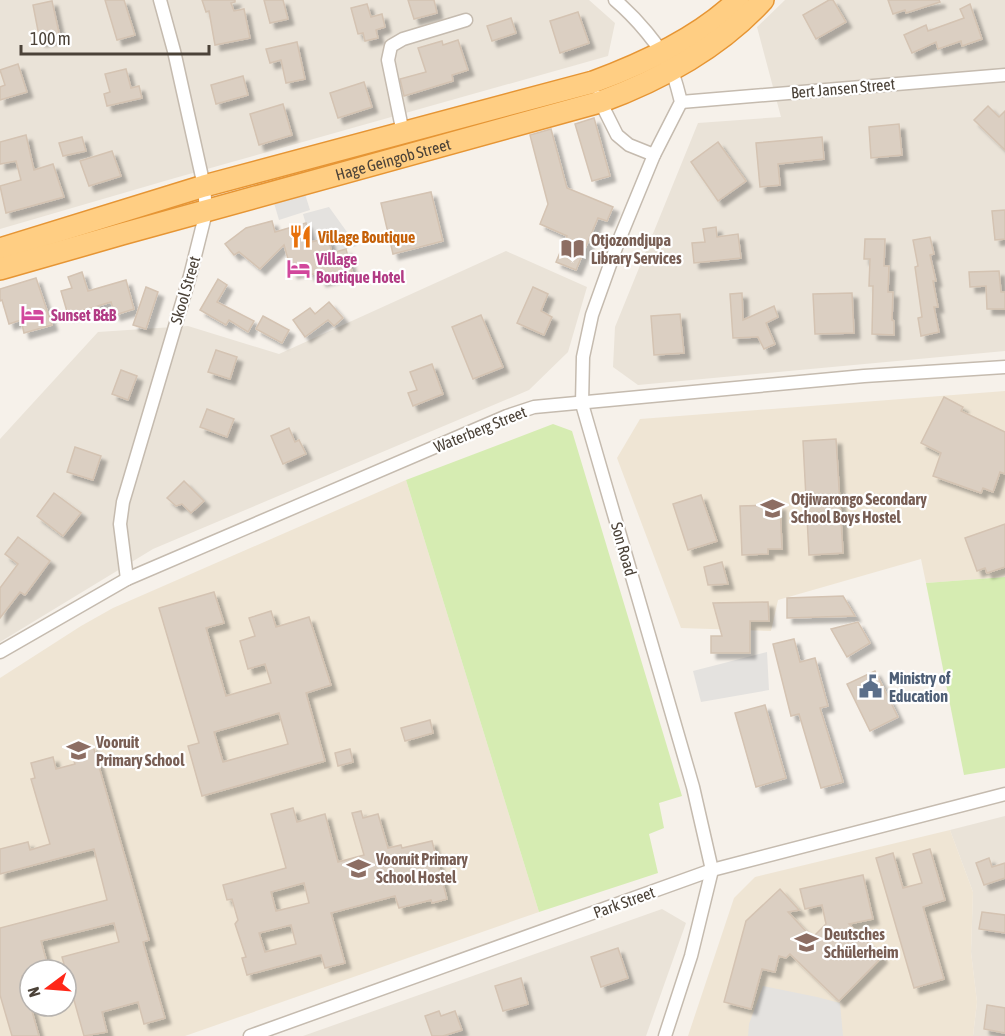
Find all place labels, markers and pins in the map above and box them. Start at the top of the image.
restaurant icon: Village Boutique [287,224,313,250]
place label: Village Boutique [317,228,415,246]
place label: Otjozondjupa Library Services [591,231,682,267]
library icon: Otjozondjupa Library Services [560,236,586,262]
place label: Village Boutique Hotel [315,250,405,286]
hotel icon: Village Boutique Hotel [285,255,311,281]
hotel icon: Sunset B&B [20,302,46,328]
place label: Sunset B&B [51,306,117,324]
place label: Otjiwarongo Secondary School Boys Hostel [791,490,927,526]
school or university icon: Otjiwarongo Secondary School Boys Hostel [760,495,786,521]
place label: Ministry of Education [889,669,951,705]
public building icon: Ministry of Education [858,674,884,700]
place label: Vooruit Primary School [95,733,185,769]
school or university icon: Vooruit Primary School [65,738,91,764]
place label: Vooruit Primary School Hostel [375,850,468,886]
school or university icon: Vooruit Primary School Hostel [345,855,371,881]
place label: Deutsches Schülerheim [824,925,898,961]
school or university icon: Deutsches Schülerheim [793,930,819,956]

